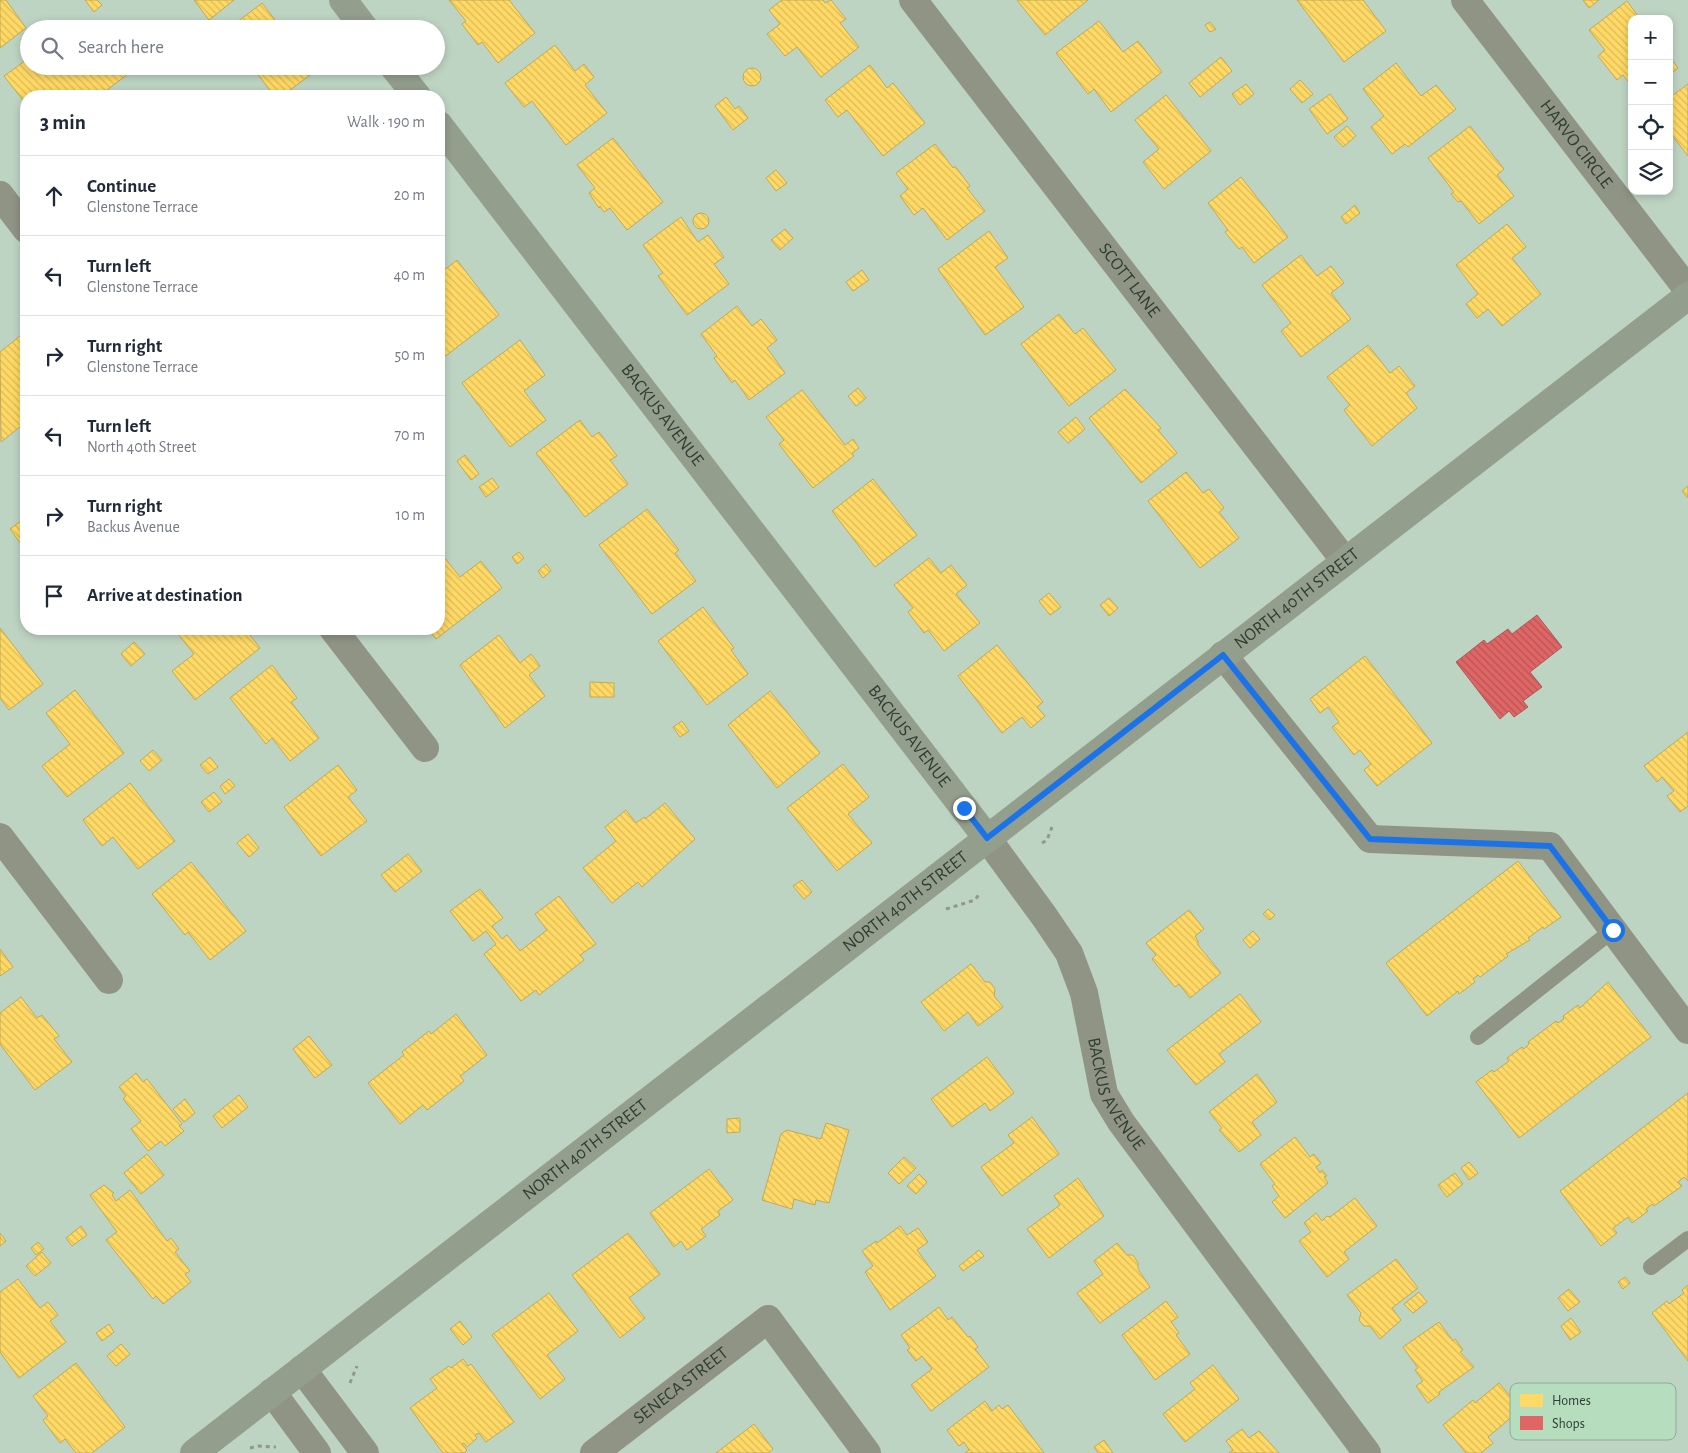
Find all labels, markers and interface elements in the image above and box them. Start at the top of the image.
map controls [1628,15,1673,195]
button: + [1628,15,1673,60]
search box [20,20,445,75]
icon: search [38,34,66,62]
text: Search here [78,38,164,57]
button: − [1628,60,1673,105]
street label: HARVO CIRCLE [1536,97,1616,192]
button: locate [1628,105,1673,150]
text: 3 min [40,112,86,133]
text: Walk · 190 m [347,114,425,130]
button: layers [1628,150,1673,195]
text: Continue [87,177,156,196]
icon: ahead [40,182,68,210]
text: 20 m [394,187,425,203]
text: Glenstone Terrace [87,199,198,215]
street label: SCOTT LANE [1095,240,1163,321]
text: Turn left [87,257,151,276]
icon: left [40,262,68,290]
text: 40 m [393,267,425,283]
text: Glenstone Terrace [87,279,198,295]
text: Turn right [87,337,162,356]
icon: right [40,342,68,370]
text: 50 m [394,347,425,363]
text: Glenstone Terrace [87,359,198,375]
street label: BACKUS AVENUE [617,361,707,470]
text: Turn left [87,417,151,436]
icon: left [40,422,68,450]
text: 70 m [394,427,425,443]
text: North 40th Street [87,439,196,455]
text: Turn right [87,497,162,516]
icon: right [40,502,68,530]
text: 10 m [396,507,425,523]
text: Backus Avenue [87,519,180,535]
street label: NORTH 40TH STREET [1231,545,1363,653]
icon: arrive [40,582,68,610]
text: Arrive at destination [87,586,243,605]
street label: BACKUS AVENUE [864,682,954,791]
route end [953,797,976,820]
street label: NORTH 40TH STREET [840,848,971,956]
route start [1602,919,1625,942]
street label: BACKUS AVENUE [1084,1036,1148,1154]
street label: NORTH 40TH STREET [520,1096,651,1204]
street label: SENECA STREET [631,1344,732,1428]
legend [1510,1383,1676,1440]
text: Homes [1552,1394,1591,1408]
text: Shops [1552,1417,1585,1431]

